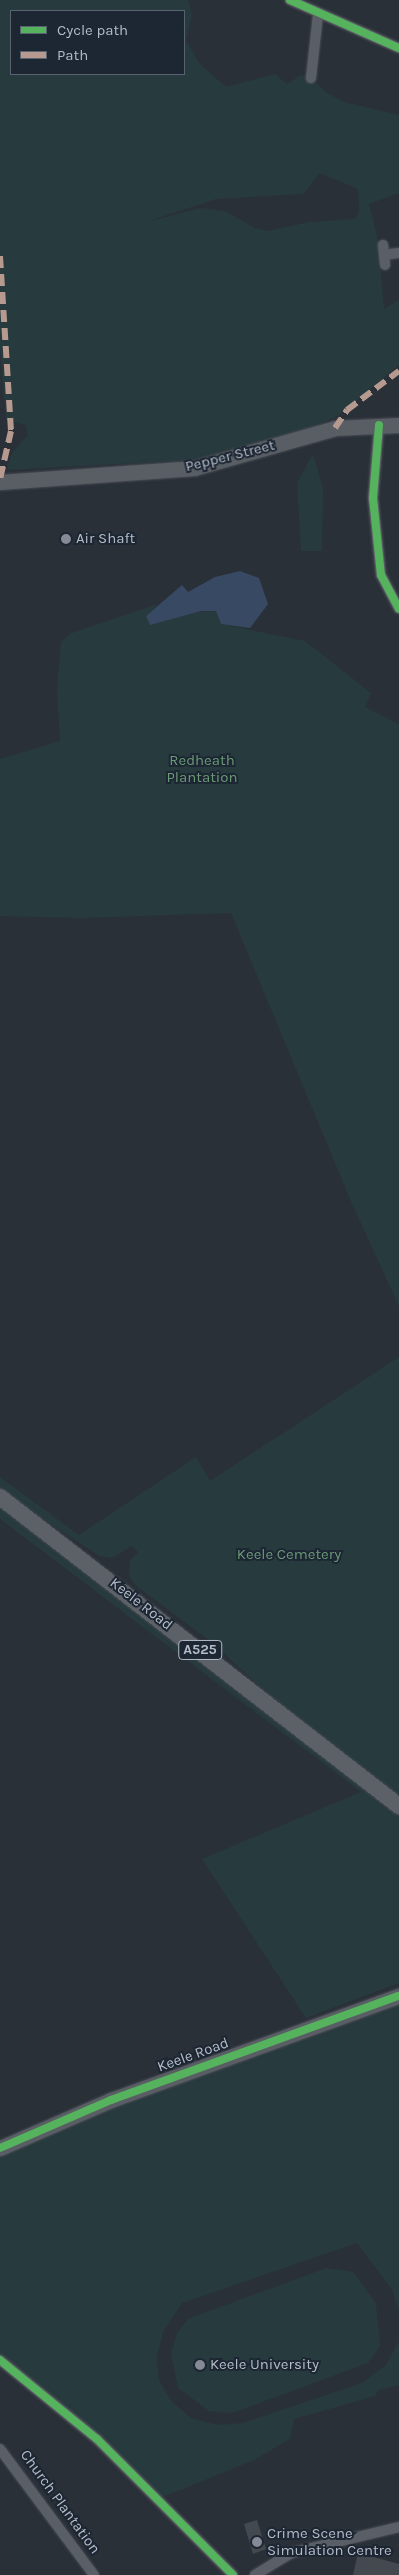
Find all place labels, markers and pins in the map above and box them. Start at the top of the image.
place label: Air Shaft [76,530,135,548]
marker: Air Shaft [60,533,72,545]
place label: Keele University [210,2356,319,2374]
marker: Keele University [194,2359,206,2371]
place label: Crime Scene Simulation Centre [267,2524,392,2559]
marker: Crime Scene Simulation Centre [251,2536,263,2548]

